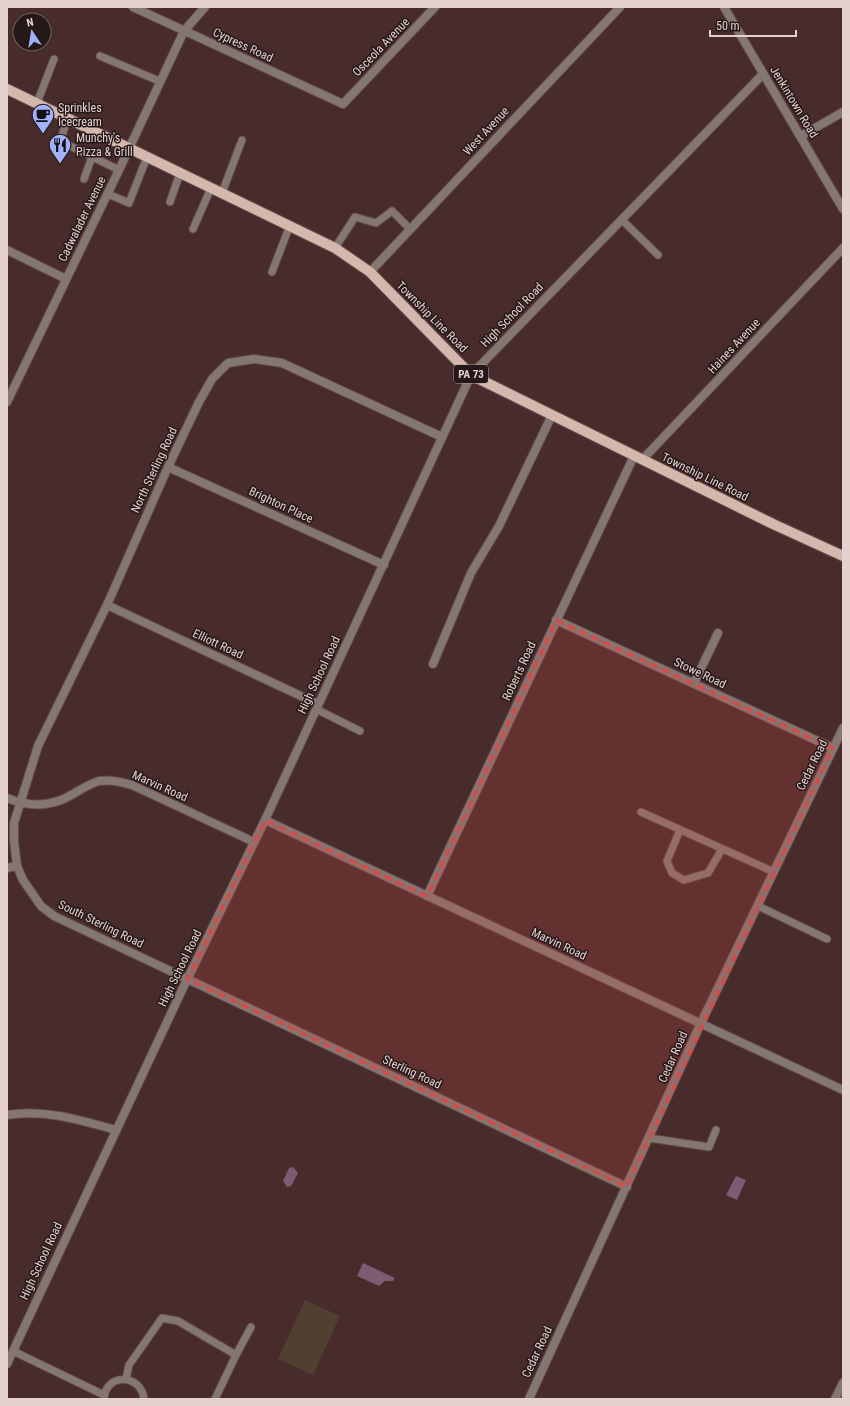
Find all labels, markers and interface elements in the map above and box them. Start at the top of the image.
north arrow [12,12,52,52]
scale bar [710,12,796,38]
street label: Osceola Avenue [350,15,413,79]
text: N [25,16,35,30]
text: 50 m [716,19,740,33]
street label: Cypress Road [211,25,275,65]
street label: Jenkintown Road [767,64,821,140]
place label: Sprinkles Icecream [58,101,102,129]
cafe icon: Sprinkles Icecream [30,102,56,135]
street label: West Avenue [460,104,512,158]
place label: Munchy's Pizza & Grill [76,131,133,159]
restaurant icon: Munchy's Pizza & Grill [47,132,73,165]
street label: Cadwalader Avenue [55,174,109,264]
street label: Township Line Road [394,279,470,355]
street label: High School Road [478,280,546,350]
street label: Haines Avenue [705,315,763,376]
road number: PA 73 [454,365,488,383]
street label: North Sterling Road [128,425,180,515]
street label: Township Line Road [659,450,751,504]
street label: Brighton Place [247,484,316,526]
street label: Elliott Road [190,626,246,662]
street label: High School Road [295,634,343,716]
street label: Roberts Road [499,639,539,703]
street label: Stowe Road [672,655,728,691]
street label: Cedar Road [794,737,830,793]
street label: Marvin Road [130,768,190,804]
street label: South Sterling Road [56,897,146,951]
street label: Marvin Road [529,925,589,963]
street label: High School Road [155,927,205,1009]
street label: Cedar Road [655,1029,691,1085]
street label: Sterling Road [380,1052,444,1092]
street label: High School Road [17,1220,65,1302]
street label: Cedar Road [519,1324,555,1380]

